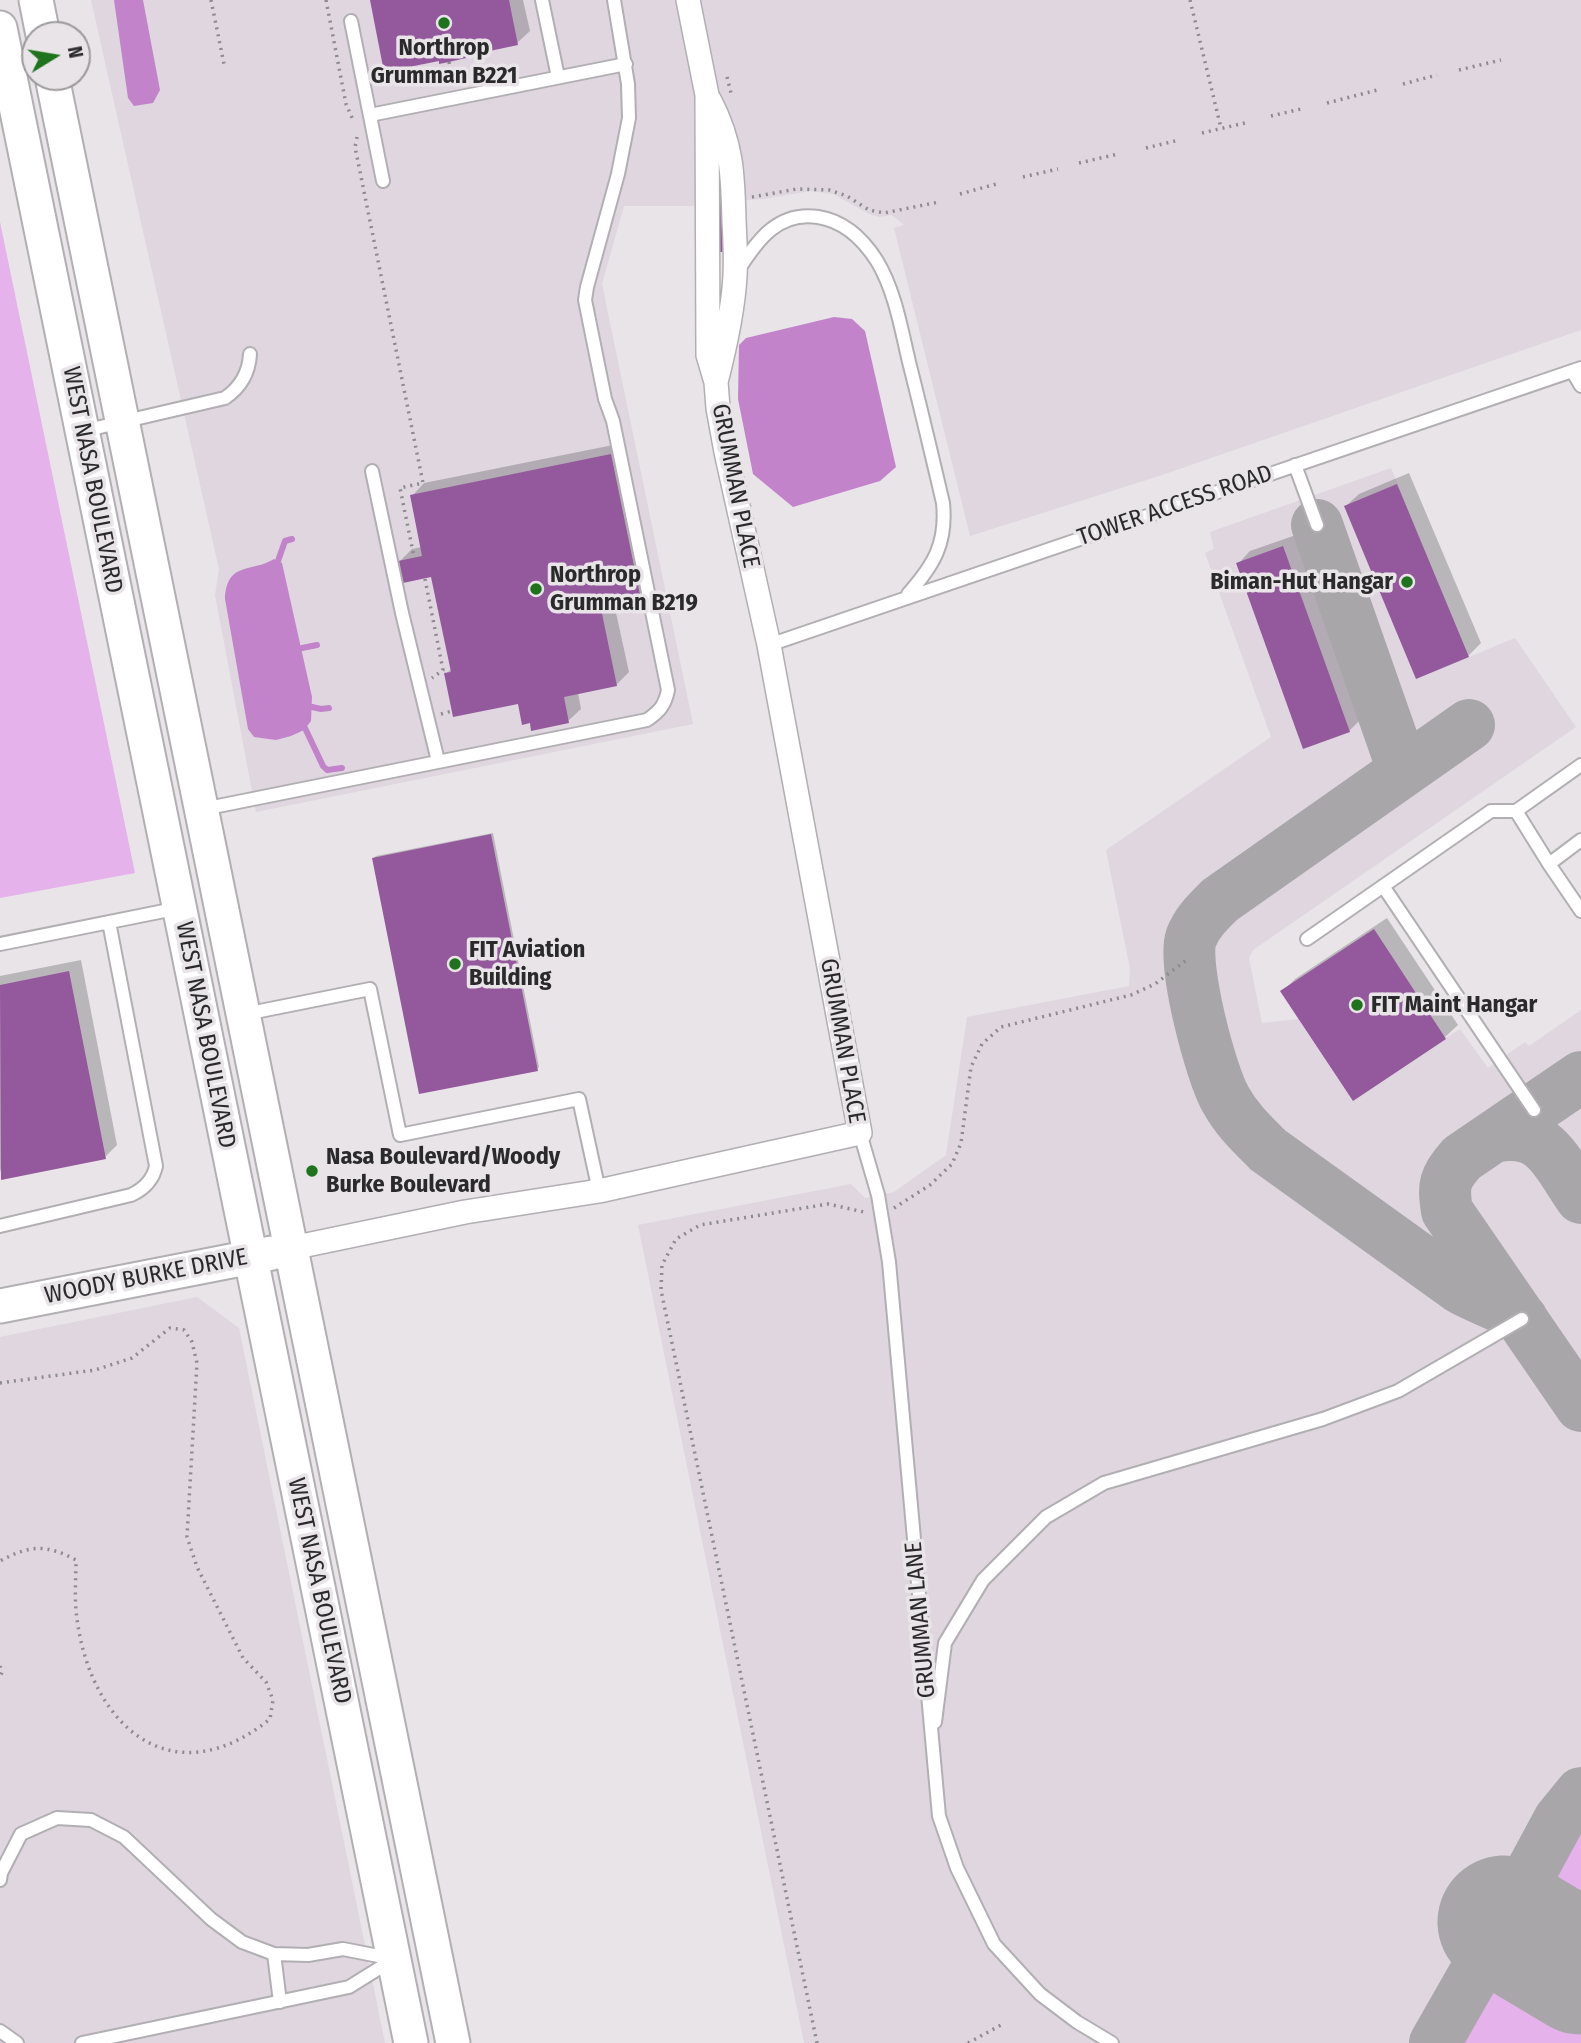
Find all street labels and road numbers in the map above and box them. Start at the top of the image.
street label: WEST NASA BOULEVARD [56,364,128,596]
street label: GRUMMAN PLACE [705,401,765,571]
street label: TOWER ACCESS ROAD [1074,459,1276,553]
street label: WEST NASA BOULEVARD [169,919,241,1151]
street label: GRUMMAN PLACE [813,956,871,1126]
street label: WOODY BURKE DRIVE [42,1243,250,1311]
street label: WEST NASA BOULEVARD [281,1475,357,1707]
street label: GRUMMAN LANE [900,1541,942,1699]

